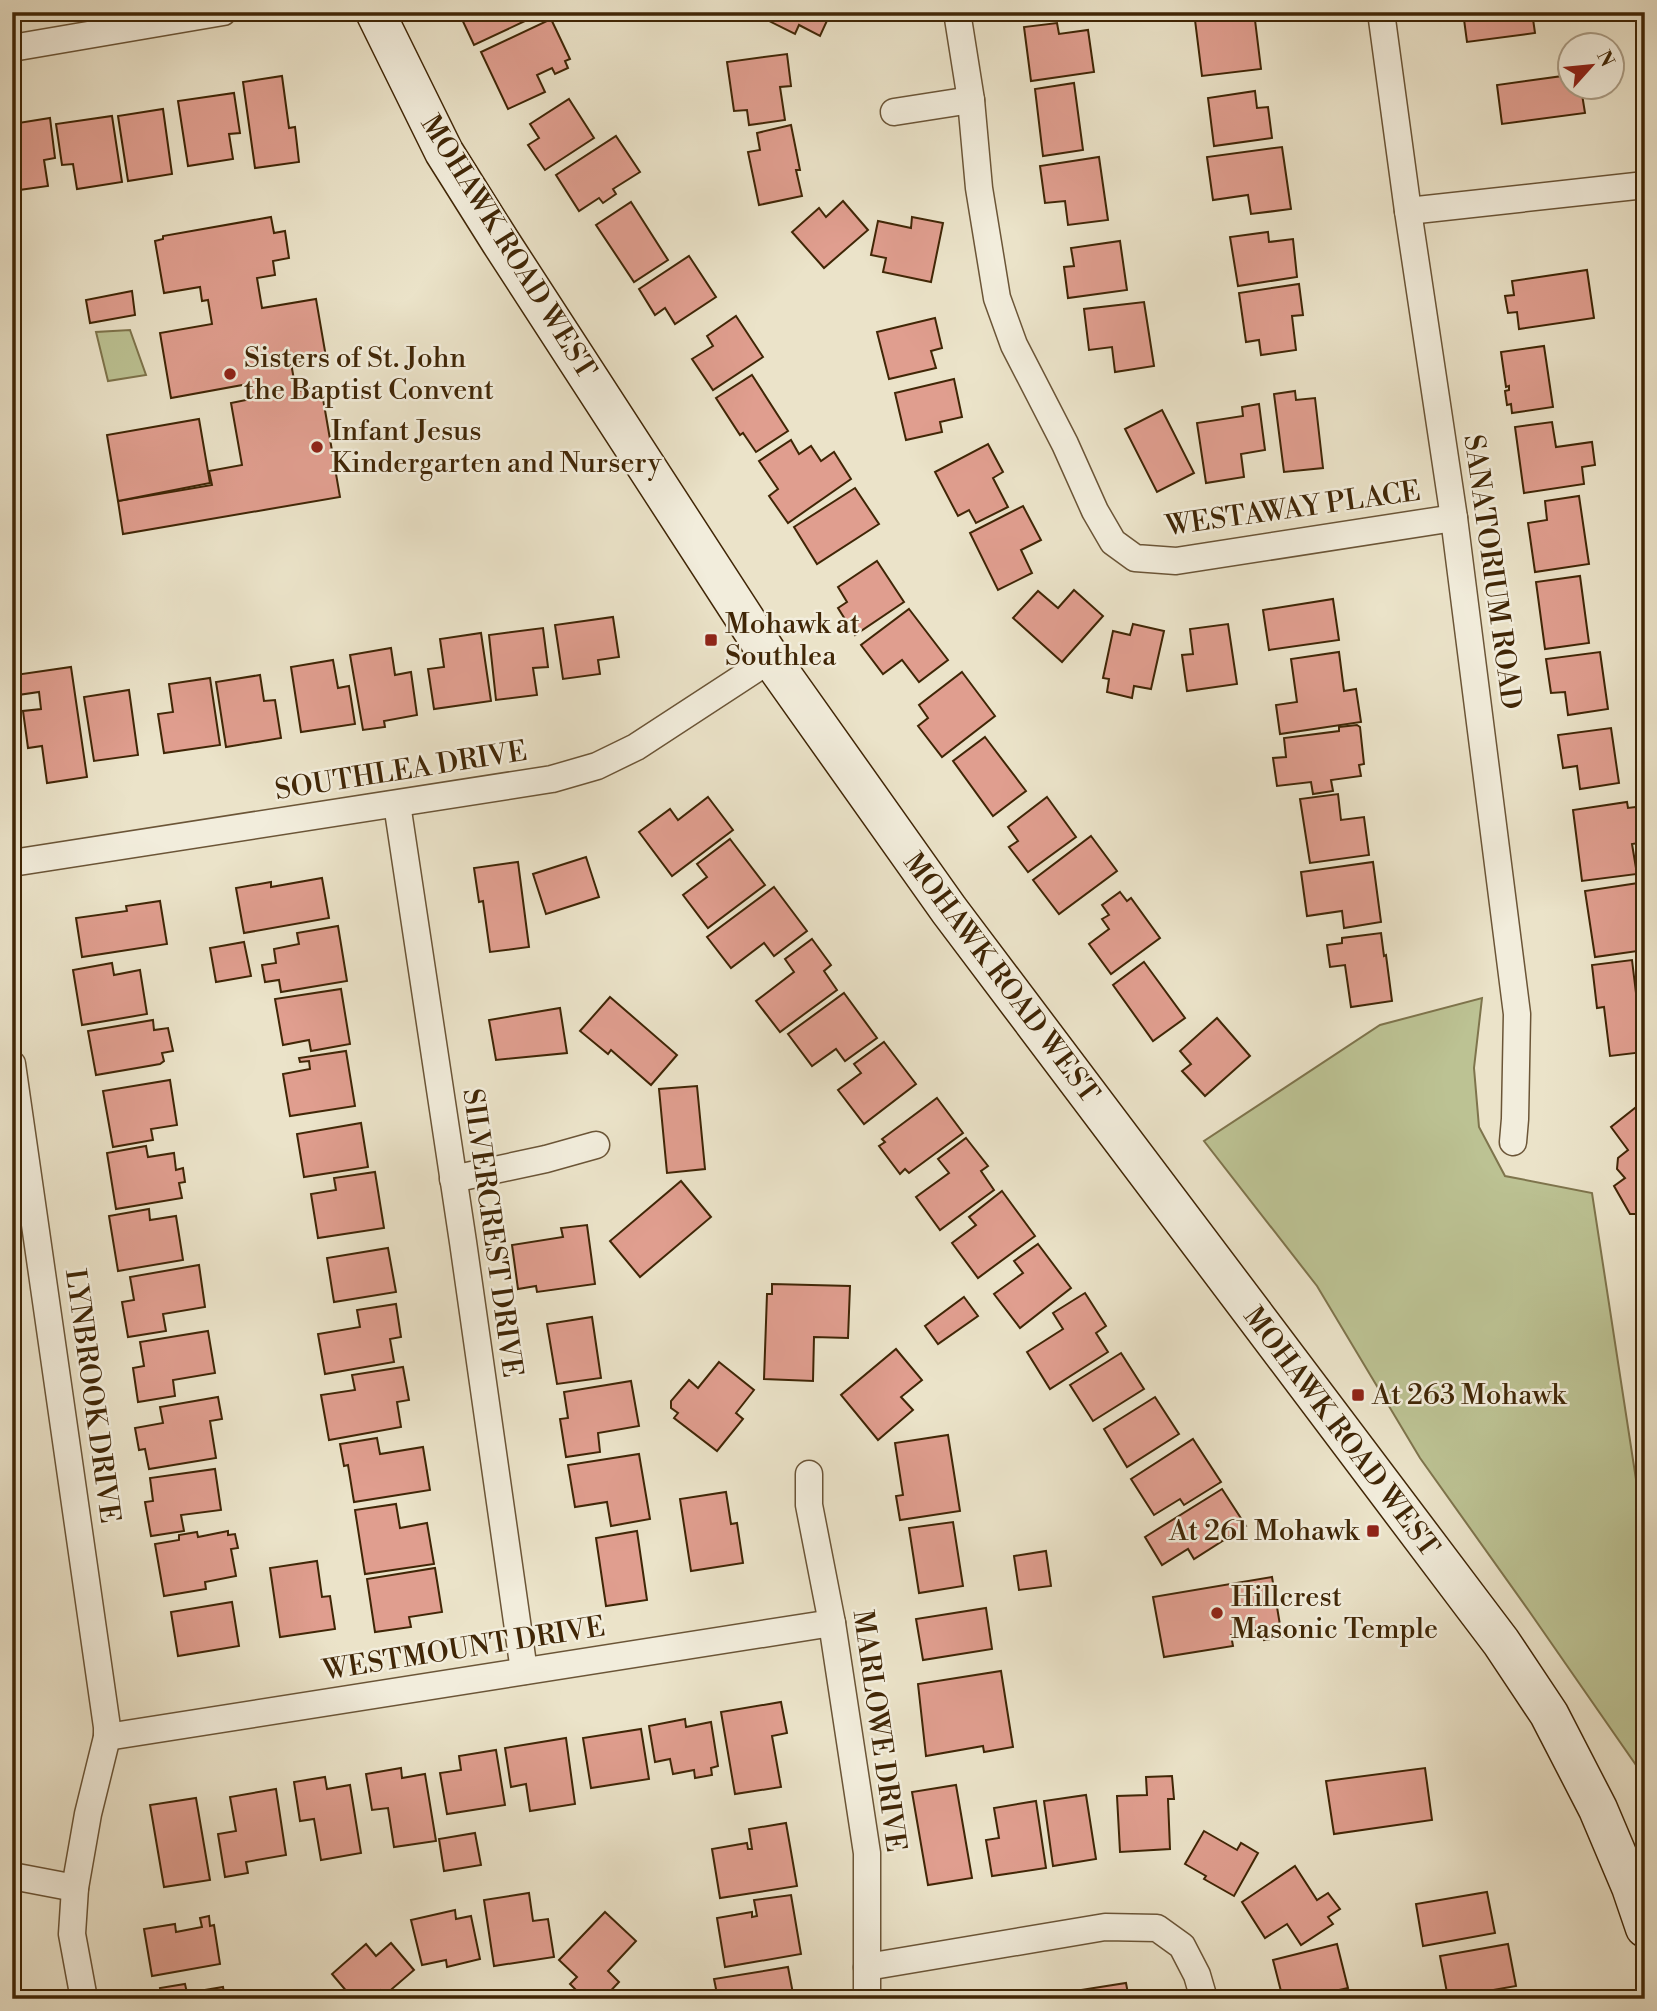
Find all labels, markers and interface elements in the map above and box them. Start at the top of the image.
north arrow [1556,32,1626,102]
text: N [1591,47,1619,71]
street label: MOHAWK ROAD WEST [413,109,603,385]
place label: Sisters of St. John the Baptist Convent [244,341,494,408]
marker: Sisters of St. John the Baptist Convent [222,366,238,382]
place label: Infant Jesus Kindergarten and Nursery [331,414,662,481]
street label: SANATORIUM ROAD [1455,432,1529,712]
marker: Infant Jesus Kindergarten and Nursery [309,439,325,455]
street label: WESTAWAY PLACE [1162,474,1423,544]
place label: Mohawk at Southlea [725,607,860,674]
marker: Mohawk at Southlea [703,632,719,648]
street label: SOUTHLEA DRIVE [272,734,530,808]
street label: MOHAWK ROAD WEST [896,846,1106,1110]
street label: SILVERCREST DRIVE [454,1086,530,1380]
street label: LYNBROOK DRIVE [57,1267,127,1525]
street label: MOHAWK ROAD WEST [1236,1300,1446,1564]
place label: At 263 Mohawk [1371,1378,1567,1413]
marker: At 263 Mohawk [1350,1387,1366,1403]
place label: At 261 Mohawk [1168,1514,1360,1549]
marker: At 261 Mohawk [1365,1523,1381,1539]
place label: Hillcrest Masonic Temple [1231,1580,1438,1647]
marker: Hillcrest Masonic Temple [1209,1605,1225,1621]
street label: MARLOWE DRIVE [845,1608,913,1854]
street label: WESTMOUNT DRIVE [319,1609,608,1689]

